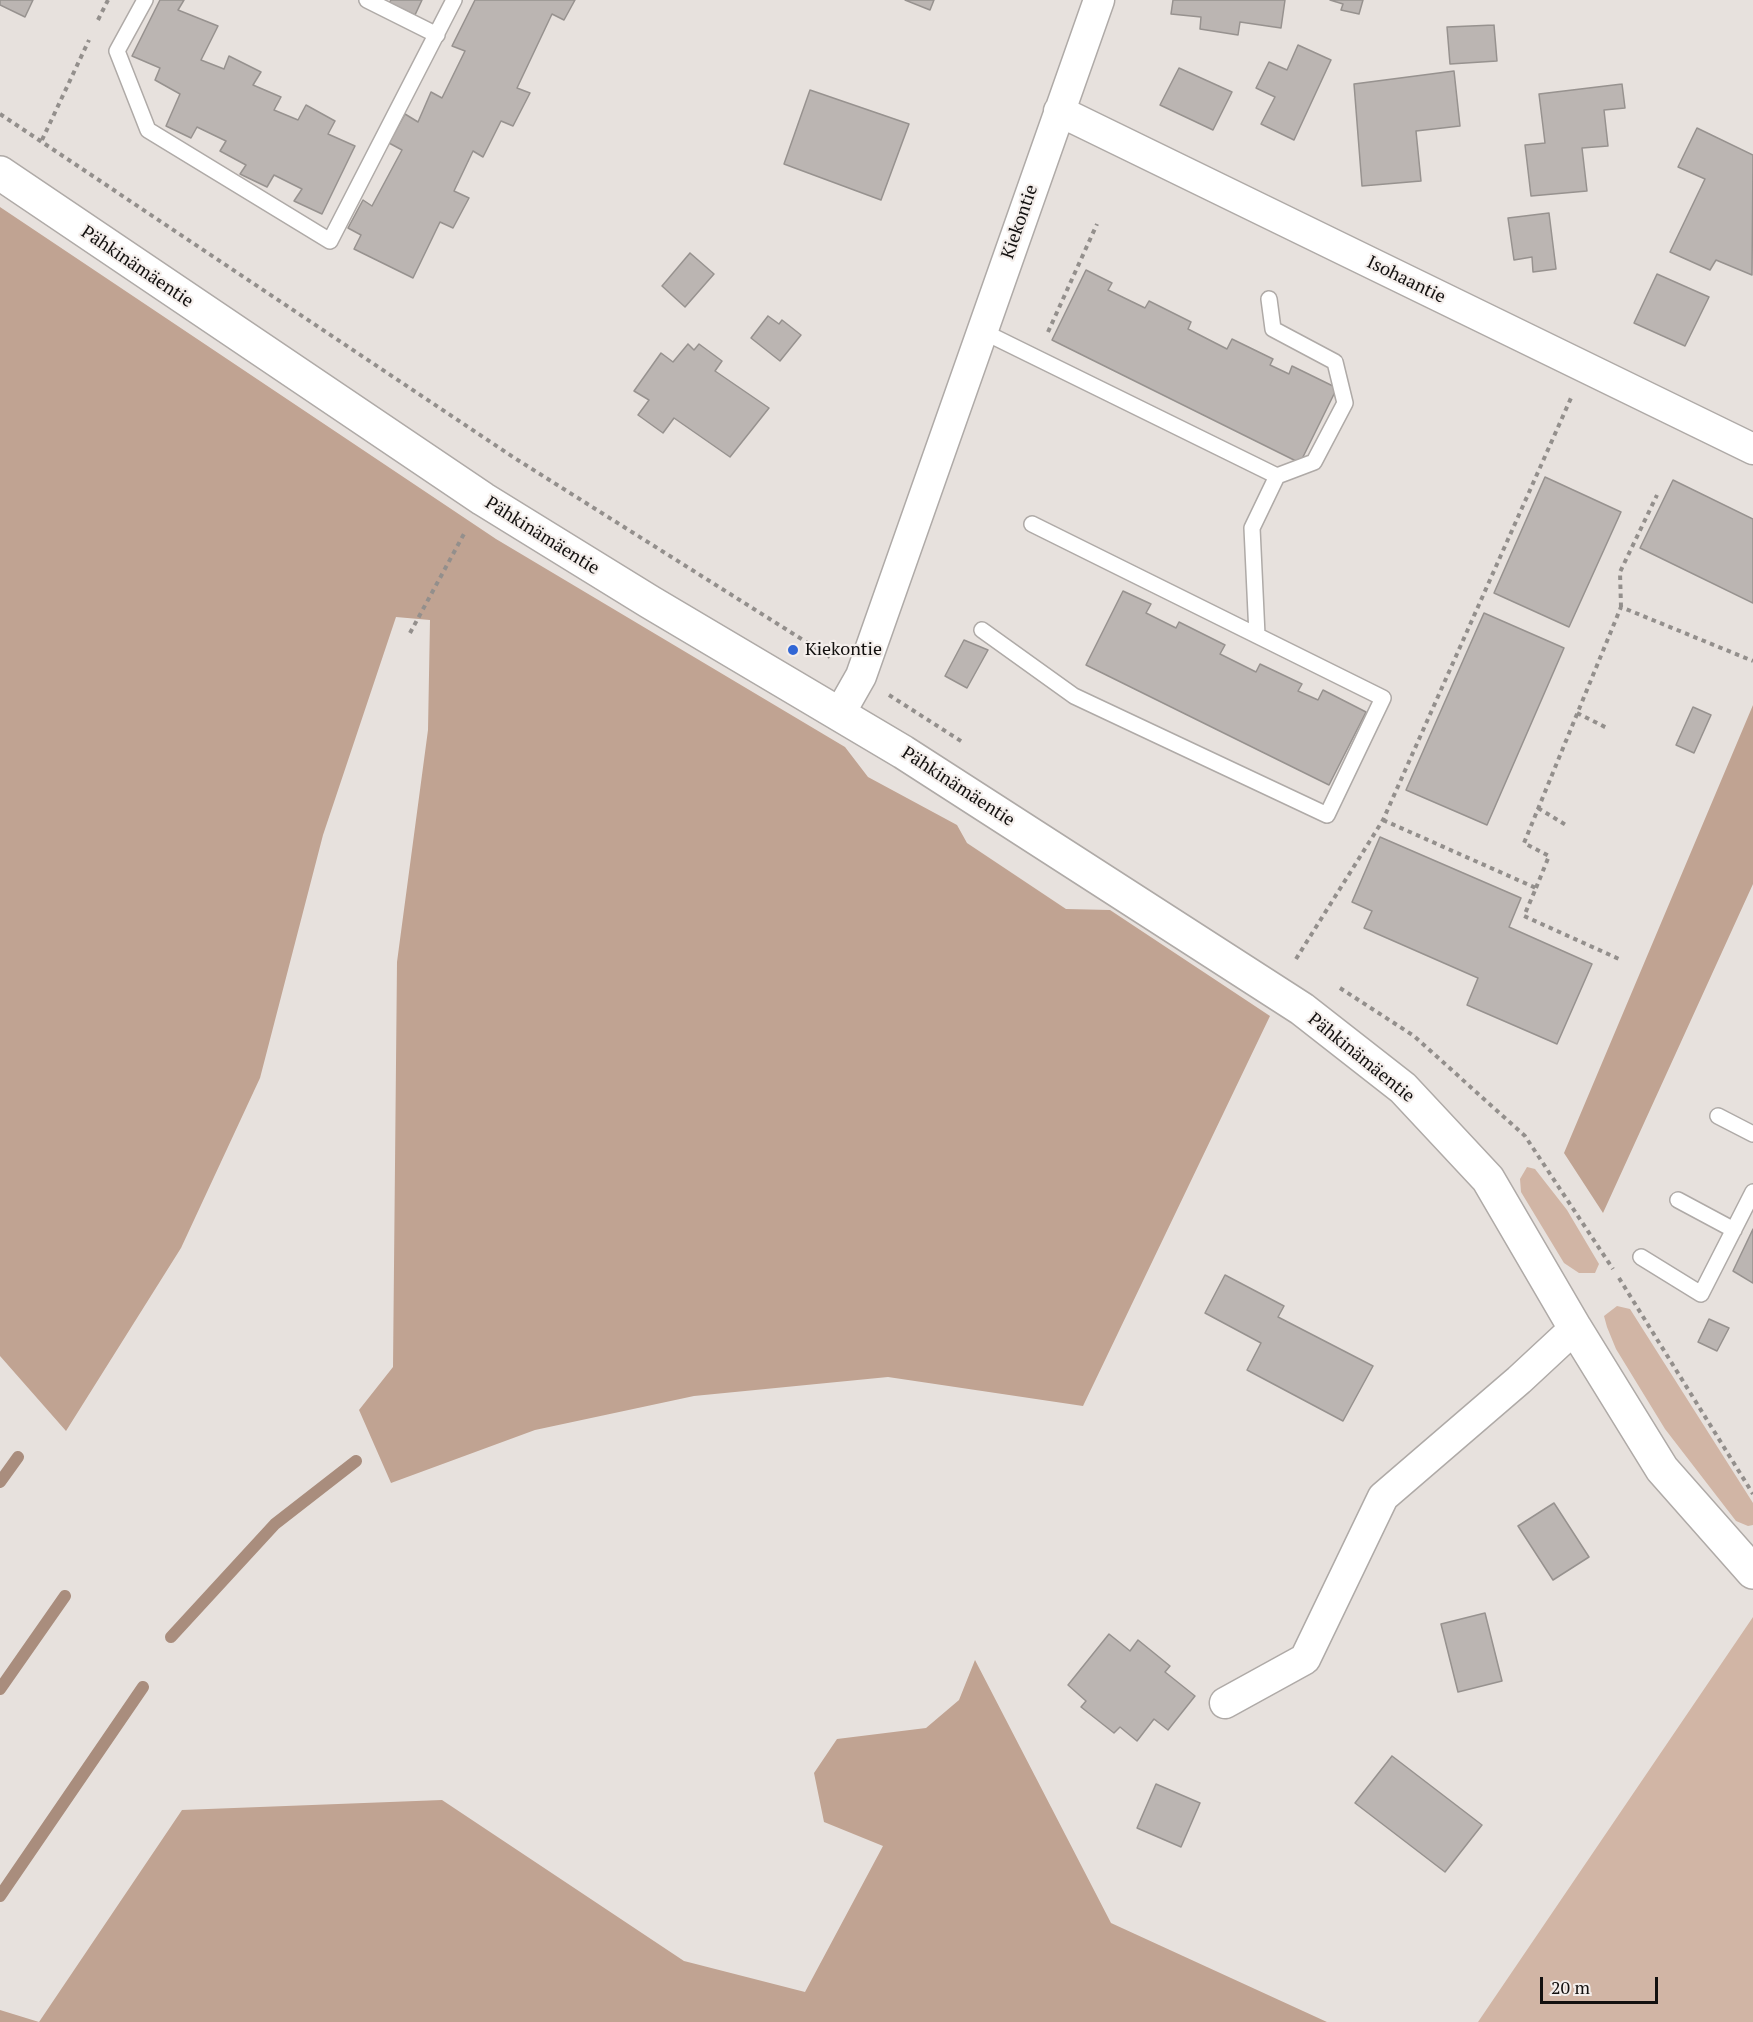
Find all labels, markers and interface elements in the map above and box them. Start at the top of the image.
street label: Kiekontie [997,182,1043,262]
street label: Pähkinämäentie [77,222,197,312]
street label: Isohaantie [1363,252,1449,308]
street label: Pähkinämäentie [481,492,603,580]
place label: Kiekontie [805,639,882,661]
marker: Kiekontie [786,643,800,657]
street label: Pähkinämäentie [897,742,1019,832]
street label: Pähkinämäentie [1304,1009,1418,1107]
scale bar [1543,1965,1662,2003]
text: 20 m [1551,1975,1590,1999]

